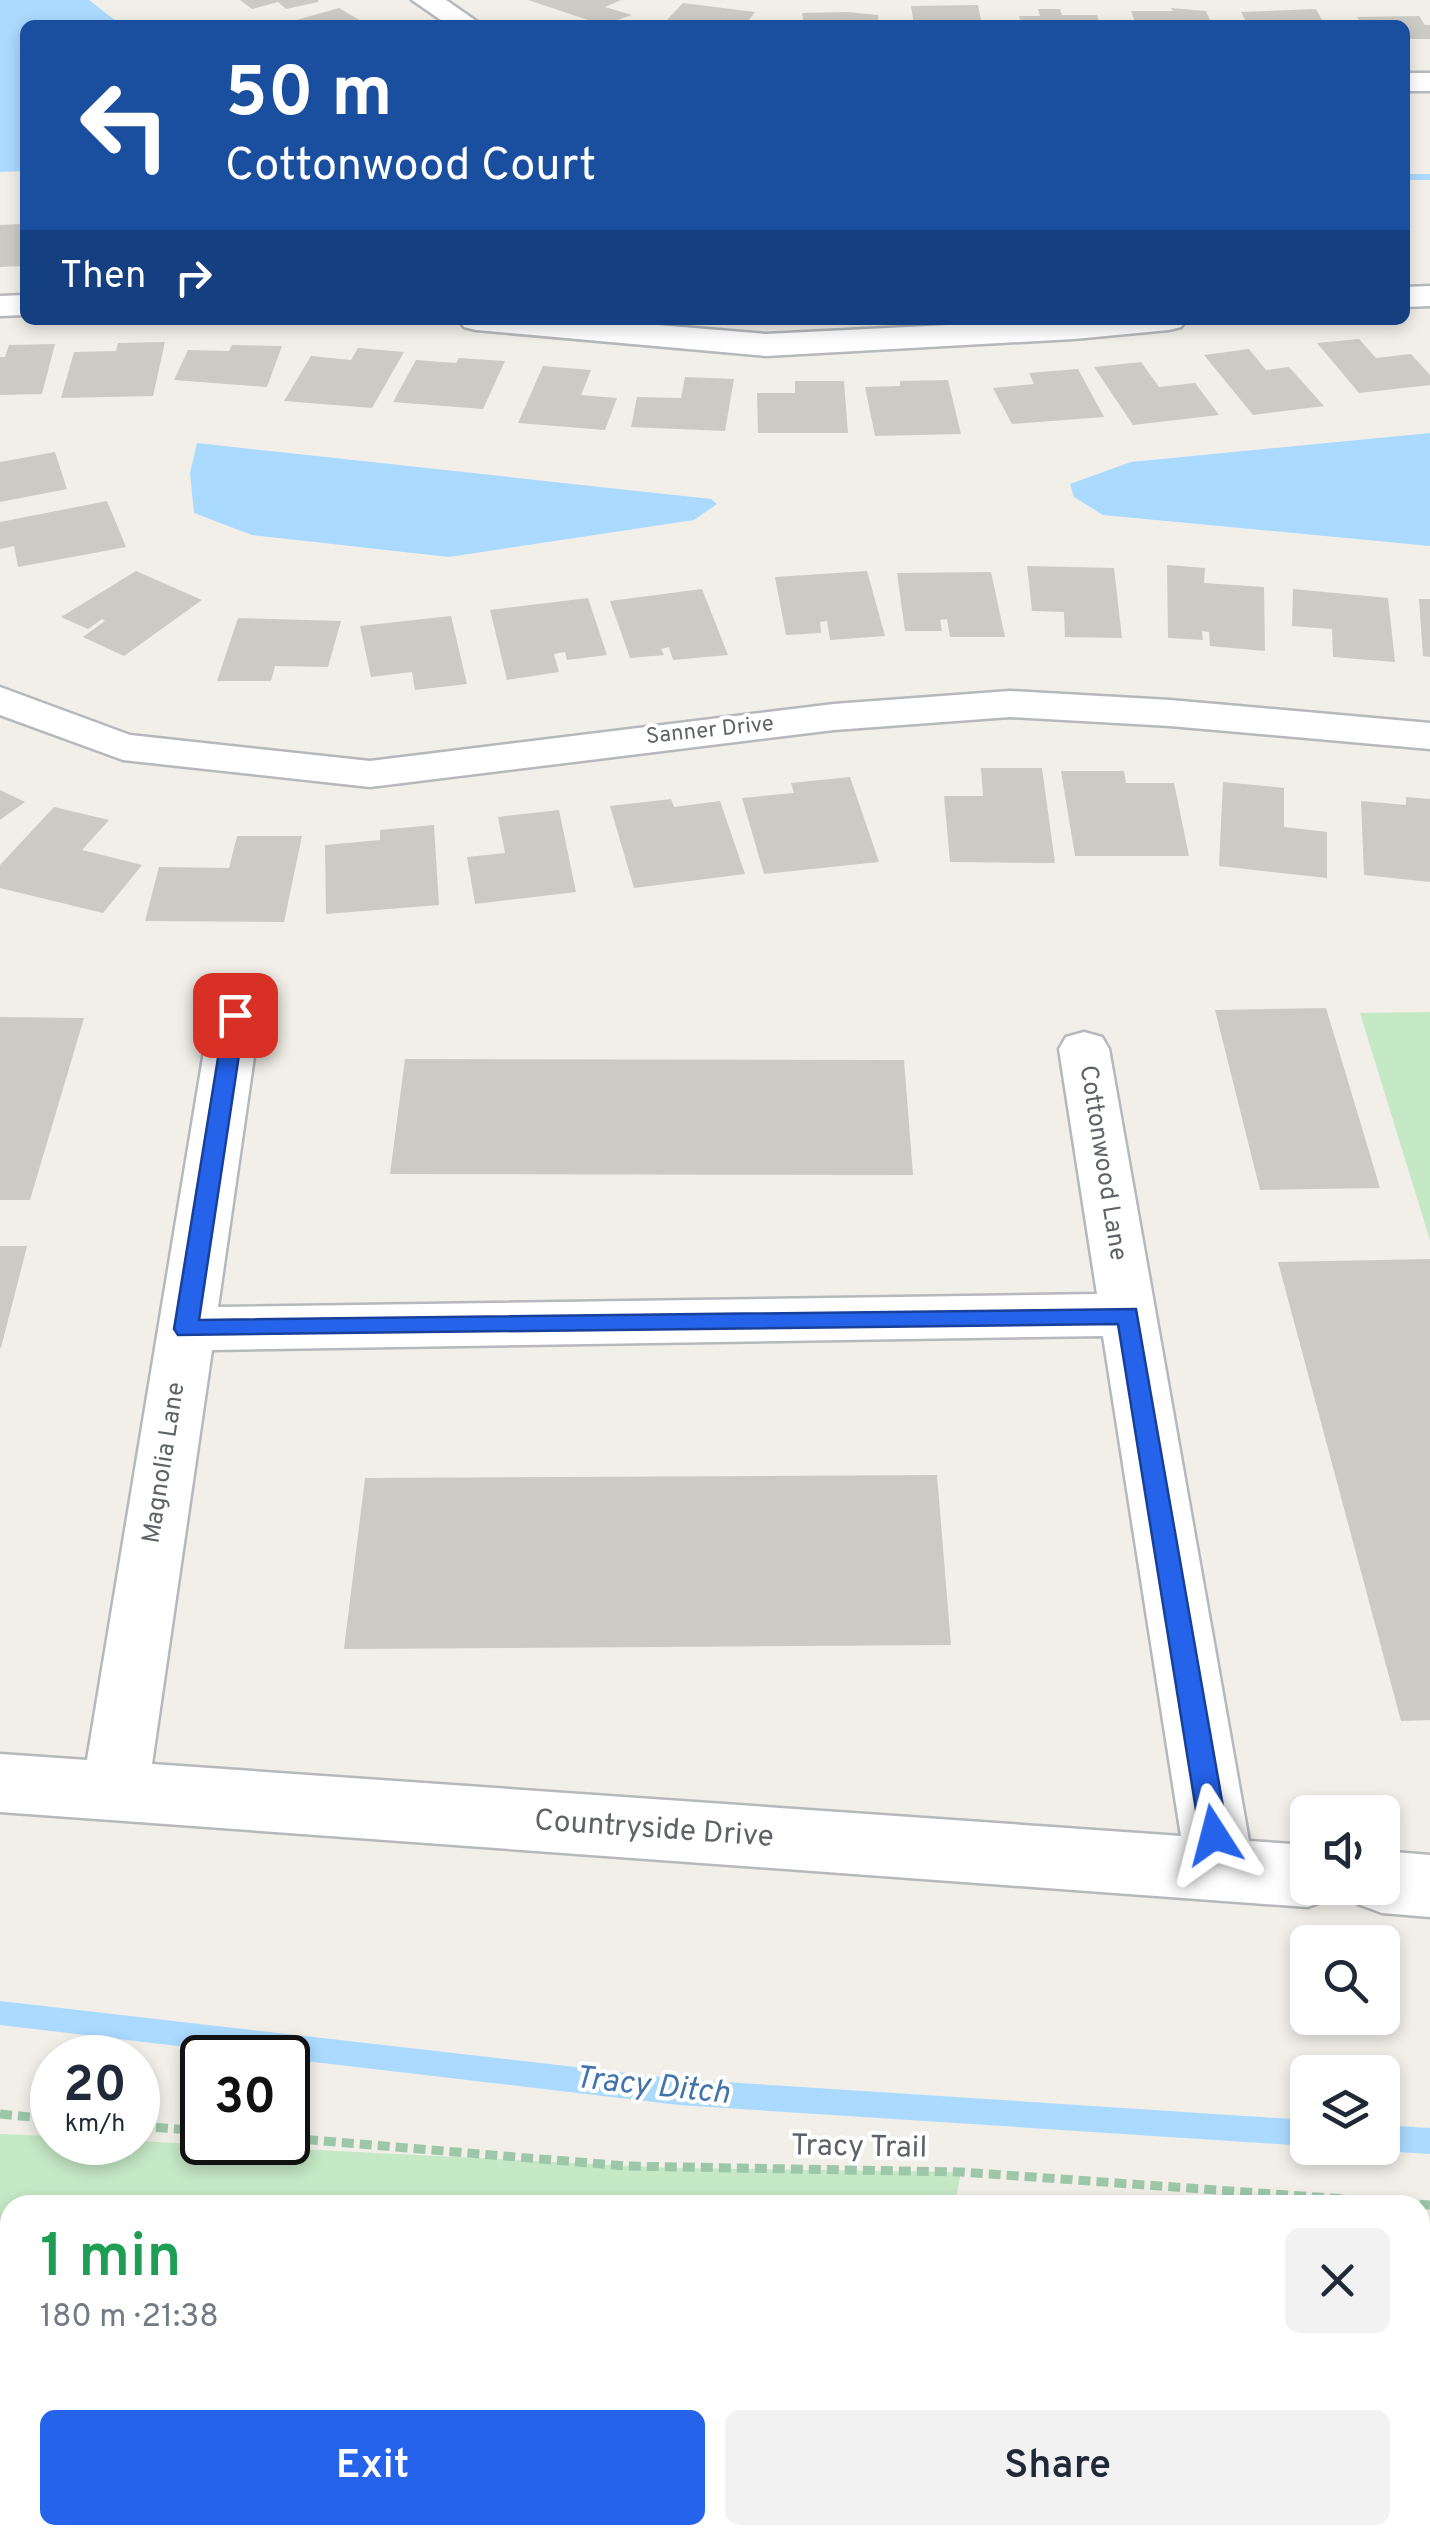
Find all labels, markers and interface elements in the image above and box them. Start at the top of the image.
text: 50 m [225,52,392,141]
icon: left [60,60,190,190]
text: Cottonwood Court [225,139,596,196]
icon: right [166,250,221,305]
text: Then [60,253,146,302]
street label: Sanner Drive [645,711,775,751]
pin [193,973,278,1058]
icon: arrive [208,988,263,1043]
street label: Cottonwood Lane [1071,1063,1133,1263]
street label: Magnolia Lane [136,1380,194,1546]
position arrow [1162,1783,1266,1887]
map controls [1290,1795,1400,2165]
button: sound [1290,1795,1400,1905]
street label: Countryside Drive [533,1803,775,1857]
button: search [1290,1925,1400,2035]
speed limit sign: 30 [180,2035,310,2165]
button: layers [1290,2055,1400,2165]
text: 20 [63,2056,127,2119]
water label: Tracy Ditch [573,2059,732,2115]
text: km/h [65,2109,125,2141]
street label: Tracy Trail [791,2128,927,2168]
text: 1 min [40,2222,181,2298]
button: close [1285,2228,1390,2333]
text: 180 m · 21:38 [40,2298,219,2338]
button: Exit [40,2410,705,2525]
button: Share [725,2410,1390,2525]

